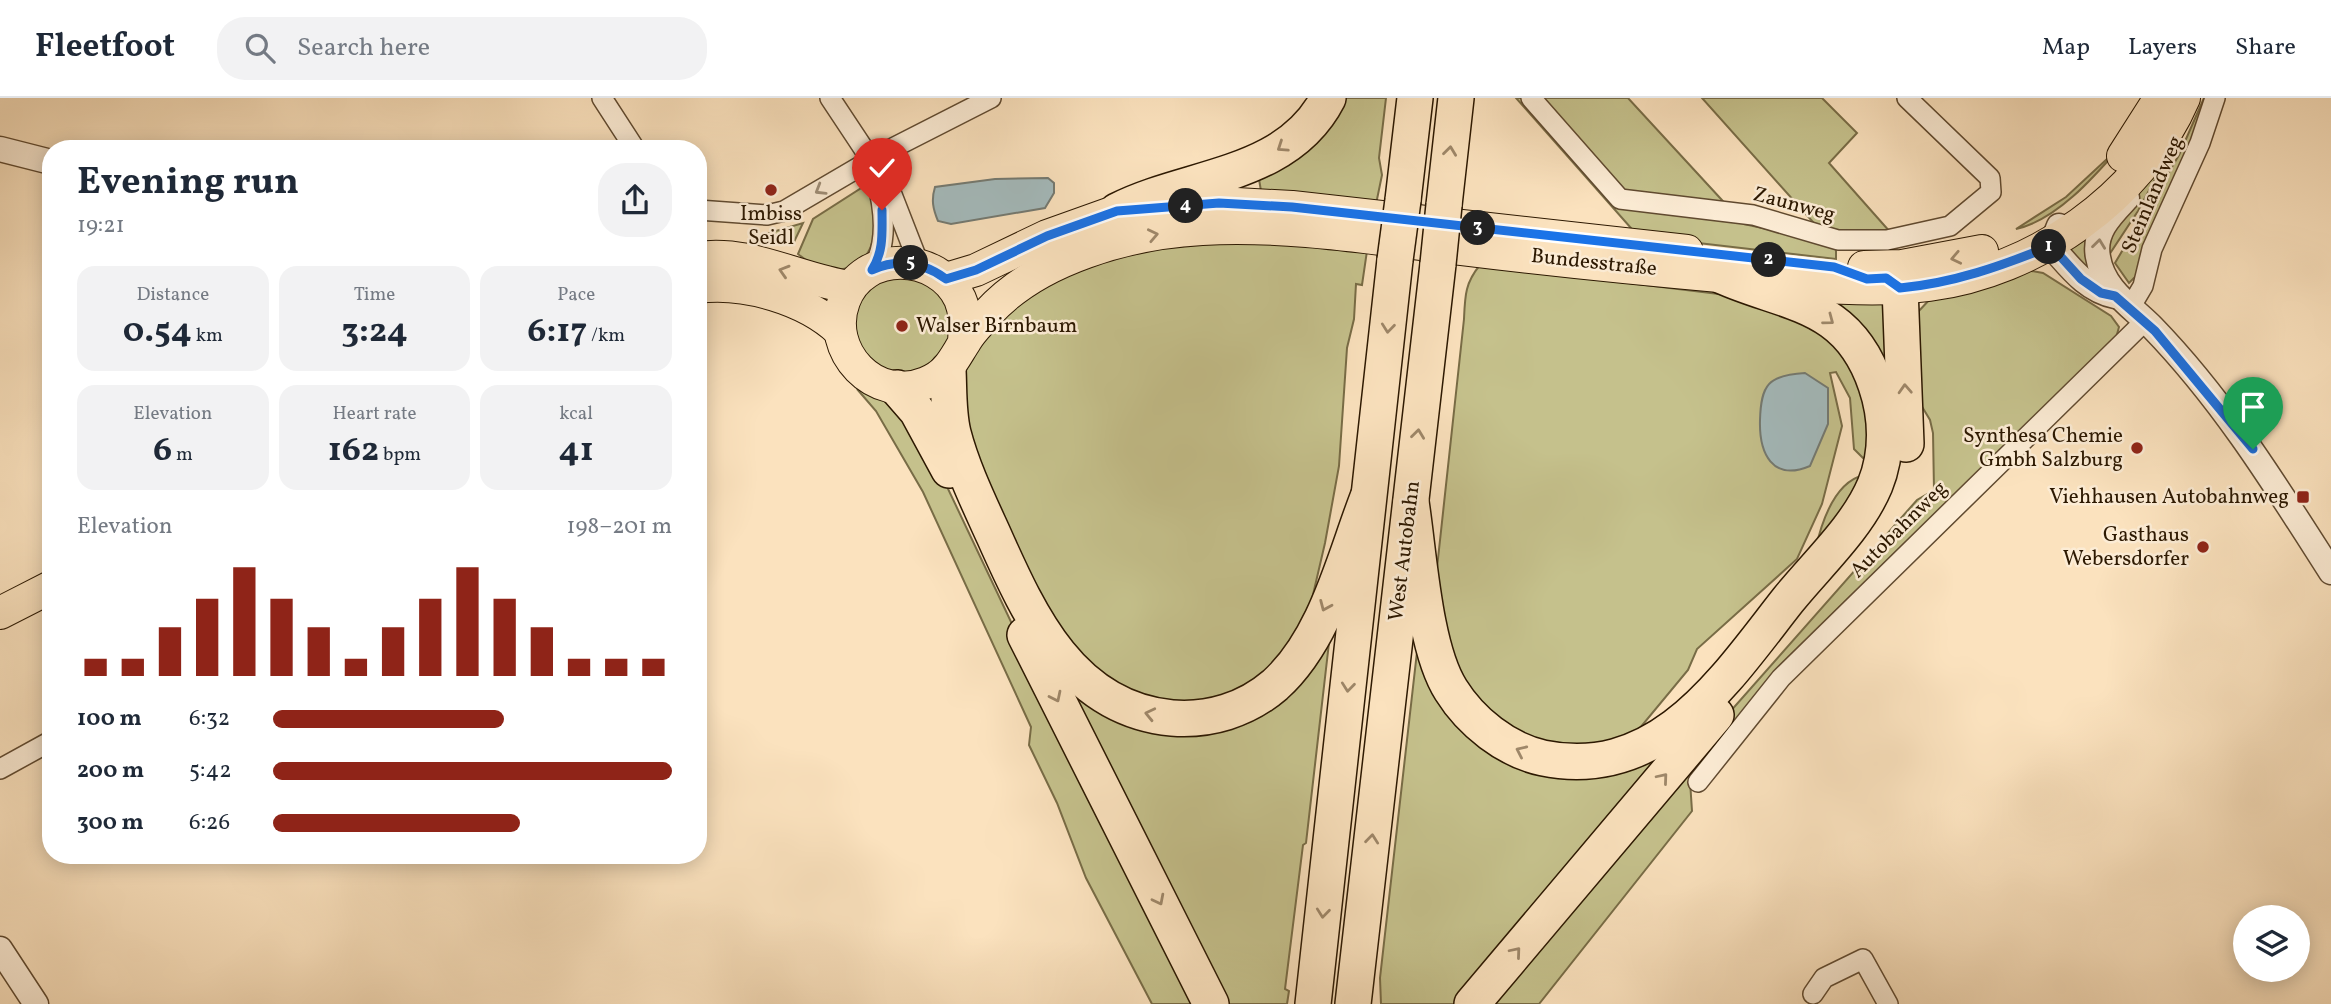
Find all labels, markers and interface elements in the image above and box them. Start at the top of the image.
search box [217,17,707,80]
text: Fleetfoot [35,25,175,71]
icon: search [241,29,279,67]
text: Search here [297,30,430,66]
text: Map [2042,31,2090,65]
text: Layers [2128,31,2197,65]
text: Share [2235,31,2296,65]
street label: Steinlandweg [2115,132,2191,258]
pin [852,138,912,210]
one-way arrow [1276,138,1289,151]
one-way arrow [1442,145,1457,156]
icon: check [863,149,901,187]
text: Evening run [77,157,299,210]
button: share [598,163,672,237]
street label: Zaunweg [1750,180,1838,230]
marker: Imbiss Seidl [763,182,779,198]
one-way arrow [814,182,827,195]
pin: 4 [1168,188,1204,224]
text: 4 [1180,192,1191,218]
place label: Imbiss Seidl [740,200,802,253]
text: 19:21 [77,210,125,242]
pin: 3 [1460,211,1496,246]
text: 3 [1473,214,1482,240]
one-way arrow [1147,228,1159,243]
pin: 1 [2032,230,2066,264]
text: 1 [2045,233,2052,259]
one-way arrow [2092,238,2107,250]
street label: Bundesstraße [1530,242,1658,284]
pin: 2 [1752,242,1786,278]
pin: 5 [894,246,928,280]
text: 2 [1764,246,1773,272]
text: 5 [906,249,915,275]
one-way arrow [1950,249,1962,264]
one-way arrow [778,264,790,279]
text: Distance [136,282,209,308]
text: Time [354,282,395,308]
text: Pace [557,282,595,308]
text: 0.54 [123,308,192,356]
text: 3:24 [341,308,408,356]
text: 6:17 [527,308,587,356]
one-way arrow [1822,311,1834,324]
place label: Walser Birnbaum [916,312,1077,341]
marker: Walser Birnbaum [894,318,910,334]
one-way arrow [1380,322,1395,334]
text: km [192,323,223,349]
text: /km [587,323,625,349]
pin [2223,377,2283,449]
one-way arrow [1897,384,1912,395]
icon: arrive [2234,388,2272,426]
text: Elevation [133,401,212,427]
text: Heart rate [333,401,416,427]
text: kcal [559,401,593,427]
place label: Synthesa Chemie Gmbh Salzburg [1963,422,2123,475]
text: 6 [153,427,172,475]
text: 162 [328,427,379,475]
text: 41 [559,427,594,475]
one-way arrow [1411,428,1426,440]
marker: Synthesa Chemie Gmbh Salzburg [2129,440,2145,456]
text: m [172,442,193,468]
text: bpm [379,442,421,468]
street label: Autobahnweg [1844,475,1954,585]
street label: West Autobahn [1382,479,1428,623]
place label: Viehhausen Autobahnweg [2049,483,2289,512]
marker: Viehhausen Autobahnweg [2295,489,2311,505]
text: Elevation [77,511,173,543]
text: 198–201 m [567,511,672,543]
place label: Gasthaus Webersdorfer [2063,521,2189,574]
marker: Gasthaus Webersdorfer [2195,539,2211,555]
one-way arrow [1320,600,1334,612]
one-way arrow [1341,682,1356,693]
one-way arrow [1048,690,1062,702]
text: 100 m [77,703,142,735]
text: 6:32 [189,703,230,735]
one-way arrow [1145,708,1157,723]
one-way arrow [1516,745,1528,759]
text: 200 m [77,755,144,787]
text: 5:42 [189,755,232,787]
one-way arrow [1655,773,1667,786]
text: 300 m [77,807,144,839]
text: 6:26 [189,807,230,839]
one-way arrow [1364,833,1379,844]
one-way arrow [1151,893,1165,905]
map controls [2233,905,2310,982]
button: layers [2233,905,2310,982]
one-way arrow [1316,908,1331,919]
one-way arrow [1508,947,1520,960]

